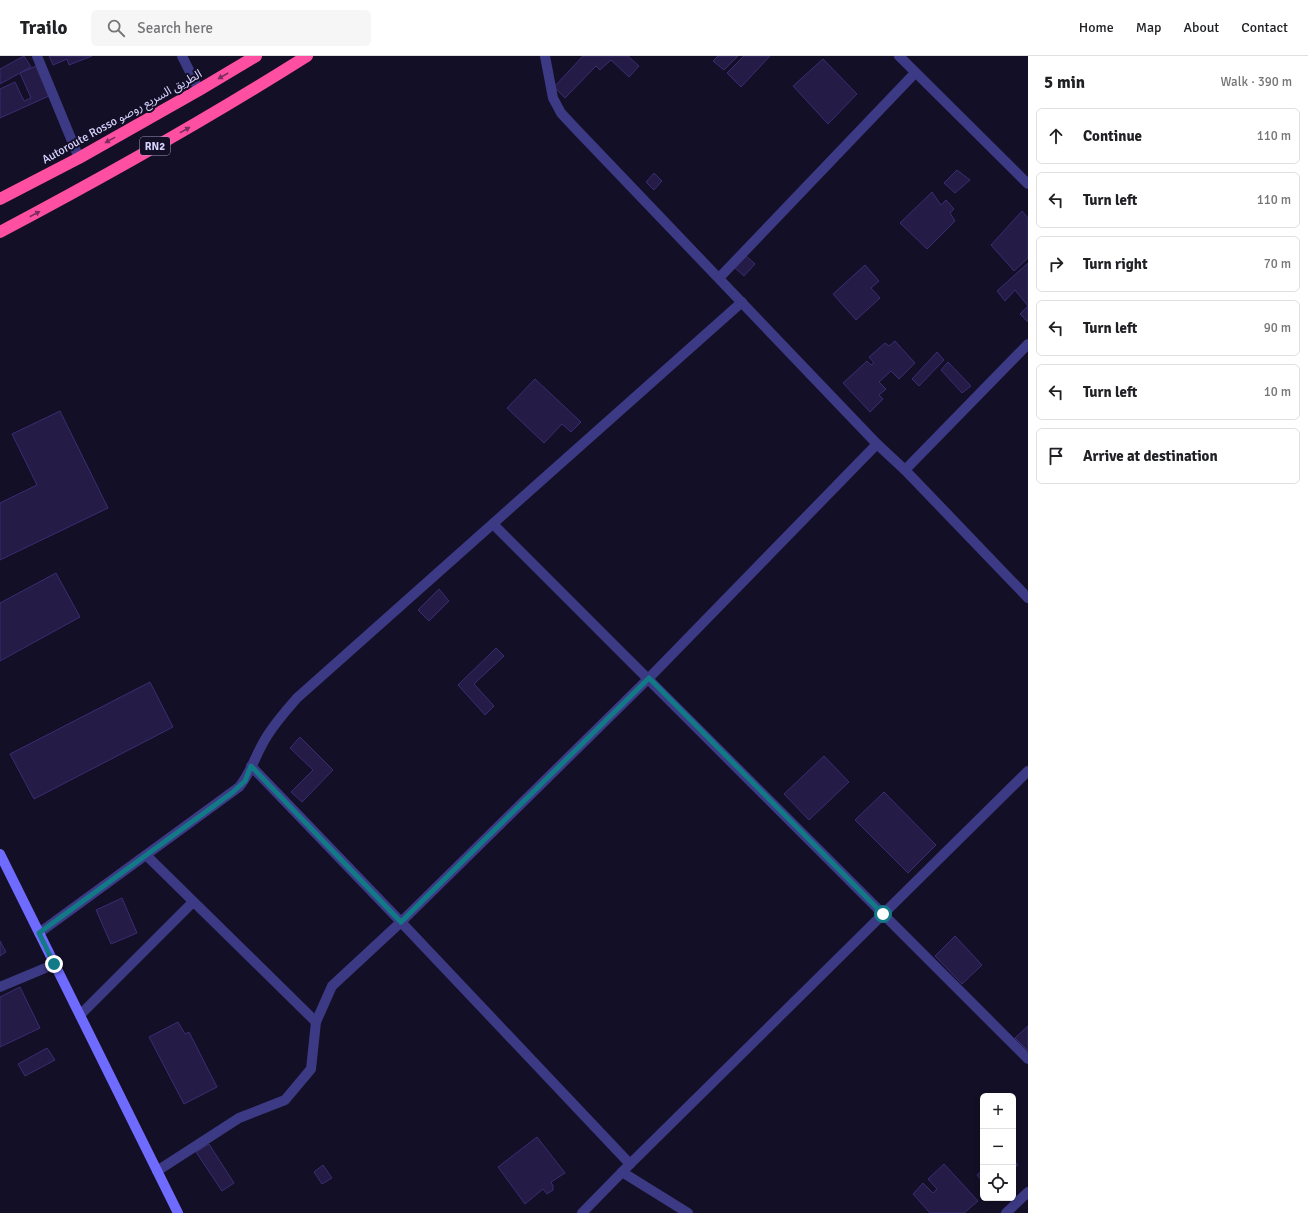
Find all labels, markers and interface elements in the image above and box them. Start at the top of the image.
search box [91,10,371,46]
text: Trailo [20,16,67,40]
icon: search [105,17,127,39]
text: Search here [137,19,213,37]
text: Home [1079,19,1114,36]
text: Map [1136,19,1161,36]
text: About [1183,19,1219,36]
text: Contact [1241,19,1288,36]
street label: Autoroute Rosso الطريق السريع روصو [39,67,205,168]
text: 5 min [1044,72,1085,93]
one-way arrow [217,73,229,80]
text: Walk · 390 m [1221,74,1292,90]
icon: ahead [1045,125,1067,147]
one-way arrow [179,126,191,133]
text: Continue [1083,127,1142,145]
text: 110 m [1257,128,1291,144]
one-way arrow [104,137,116,144]
road number: RN2 [140,137,170,155]
icon: left [1045,189,1067,211]
text: Turn left [1083,191,1137,209]
text: 110 m [1257,192,1291,208]
one-way arrow [29,210,40,217]
icon: right [1045,253,1067,275]
text: Turn right [1083,255,1148,273]
text: 70 m [1264,256,1291,272]
icon: left [1045,317,1067,339]
text: Turn left [1083,319,1137,337]
text: 90 m [1264,320,1291,336]
icon: left [1045,381,1067,403]
text: Turn left [1083,383,1137,401]
text: 10 m [1264,384,1291,400]
icon: arrive [1045,445,1067,467]
text: Arrive at destination [1083,447,1218,465]
route start [874,905,892,923]
route end [45,955,63,973]
map controls [980,1093,1016,1201]
button: + [980,1093,1016,1129]
button: − [980,1129,1016,1165]
button: locate [980,1165,1016,1201]

